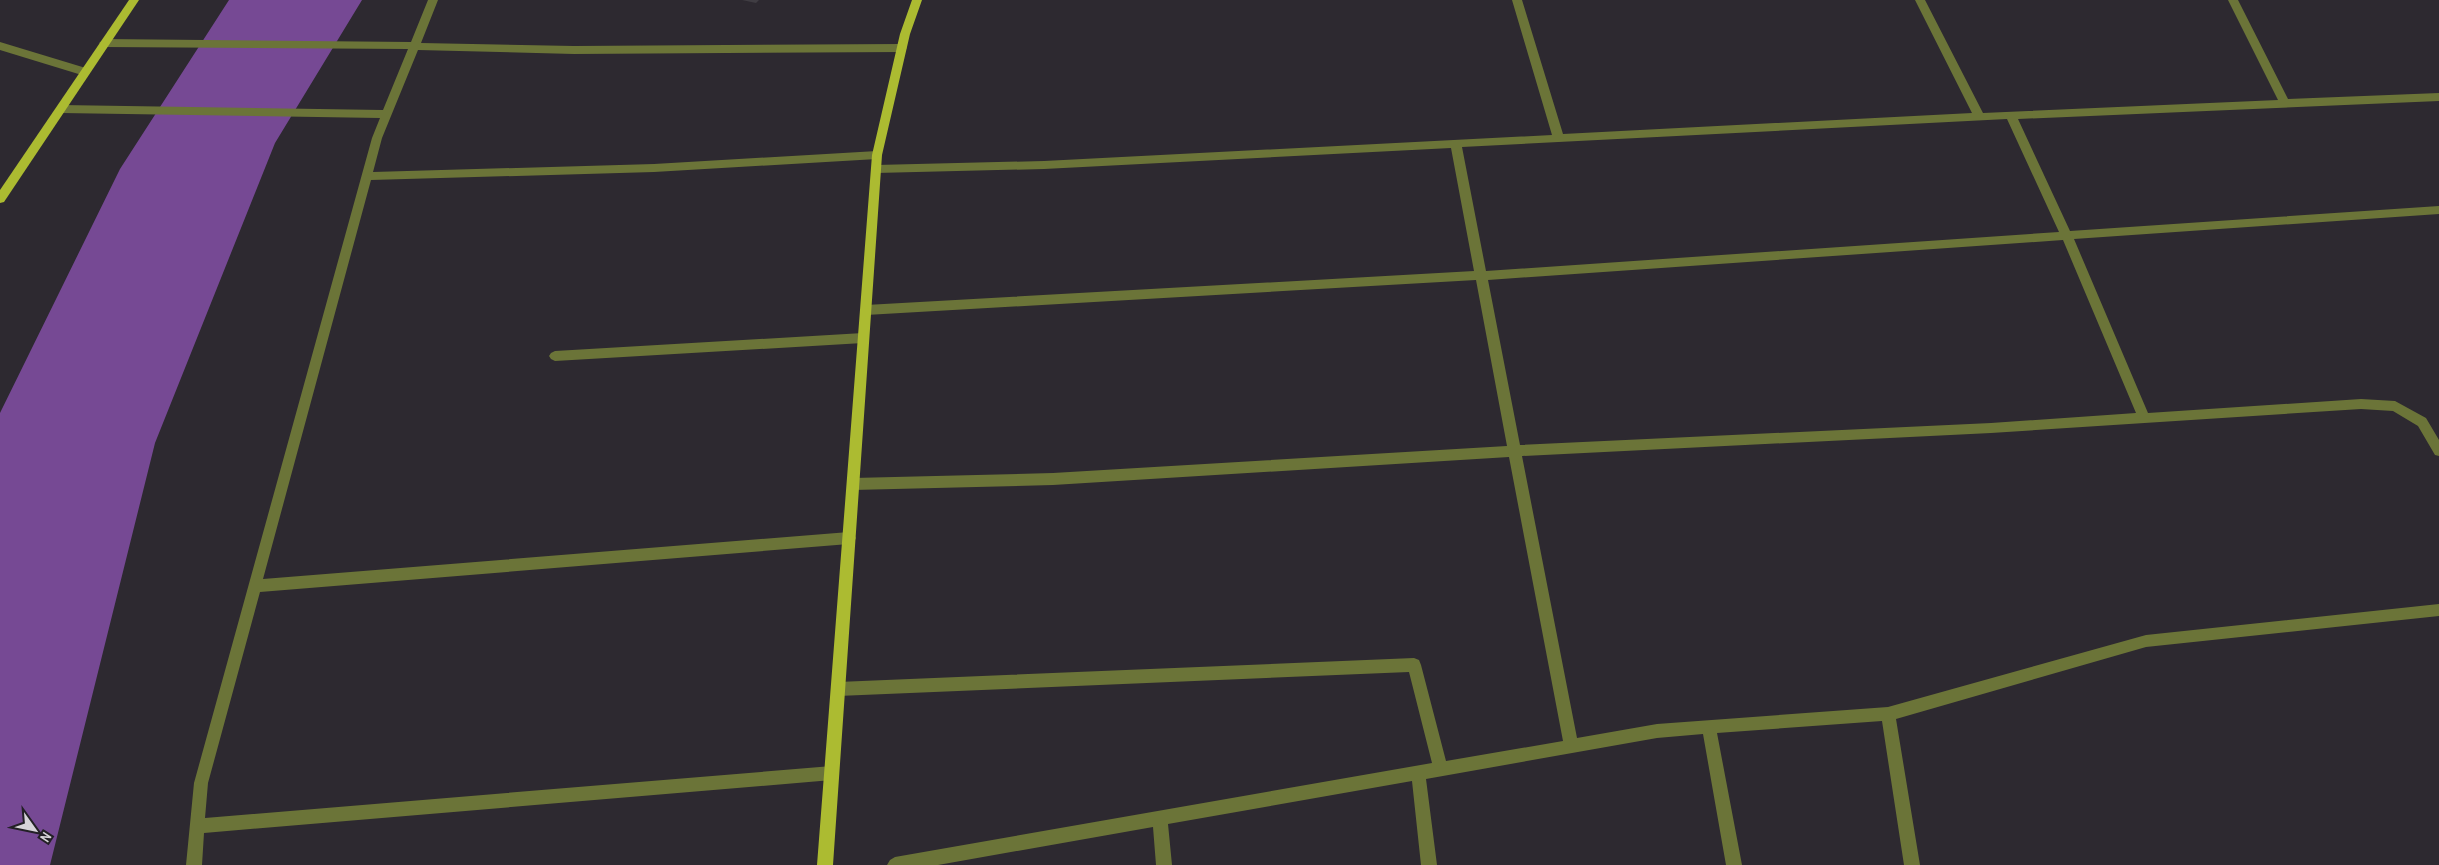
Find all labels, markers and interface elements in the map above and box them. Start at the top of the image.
north arrow [10,805,60,855]
text: N [36,829,56,845]

